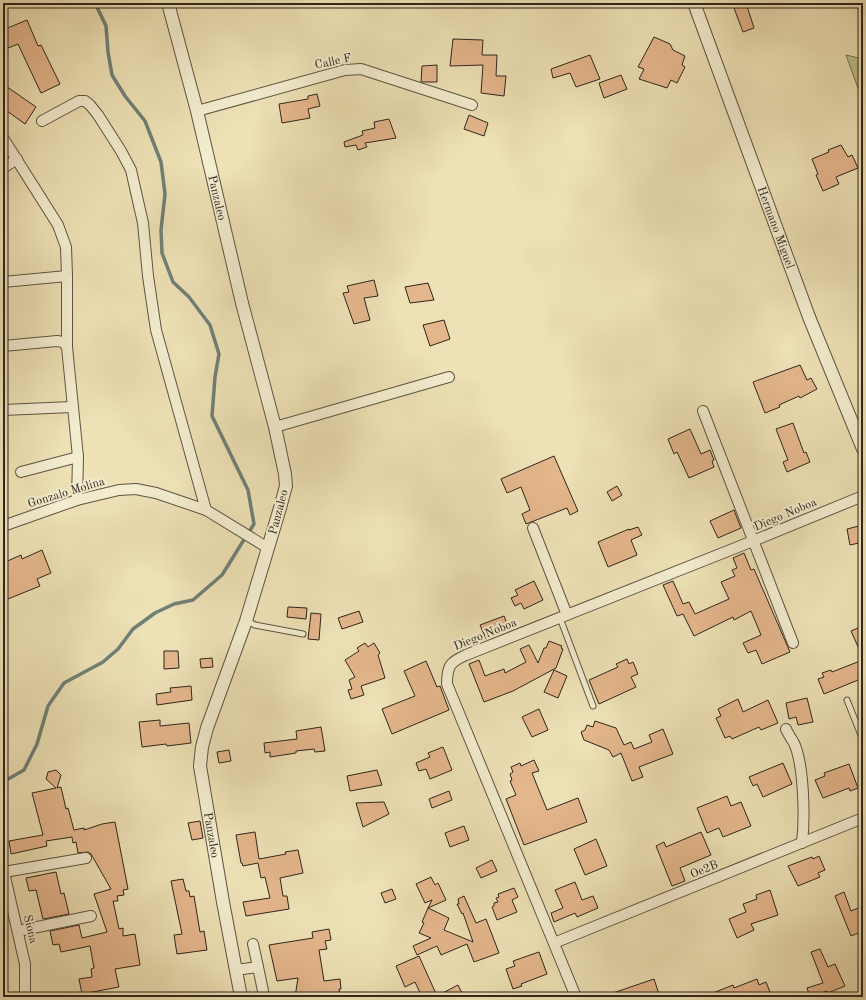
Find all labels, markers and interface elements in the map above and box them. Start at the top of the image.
street label: Calle F [314,52,353,72]
street label: Panzaleo [205,174,227,222]
street label: Hermano Miguel [755,185,796,270]
street label: Gonzalo Molina [26,476,106,510]
street label: Panzaleo [267,488,291,536]
street label: Diego Noboa [752,496,819,534]
street label: Diego Noboa [452,617,519,653]
street label: Panzaleo [201,812,220,859]
street label: Oe2B [689,859,720,881]
street label: Siona [21,914,39,945]

